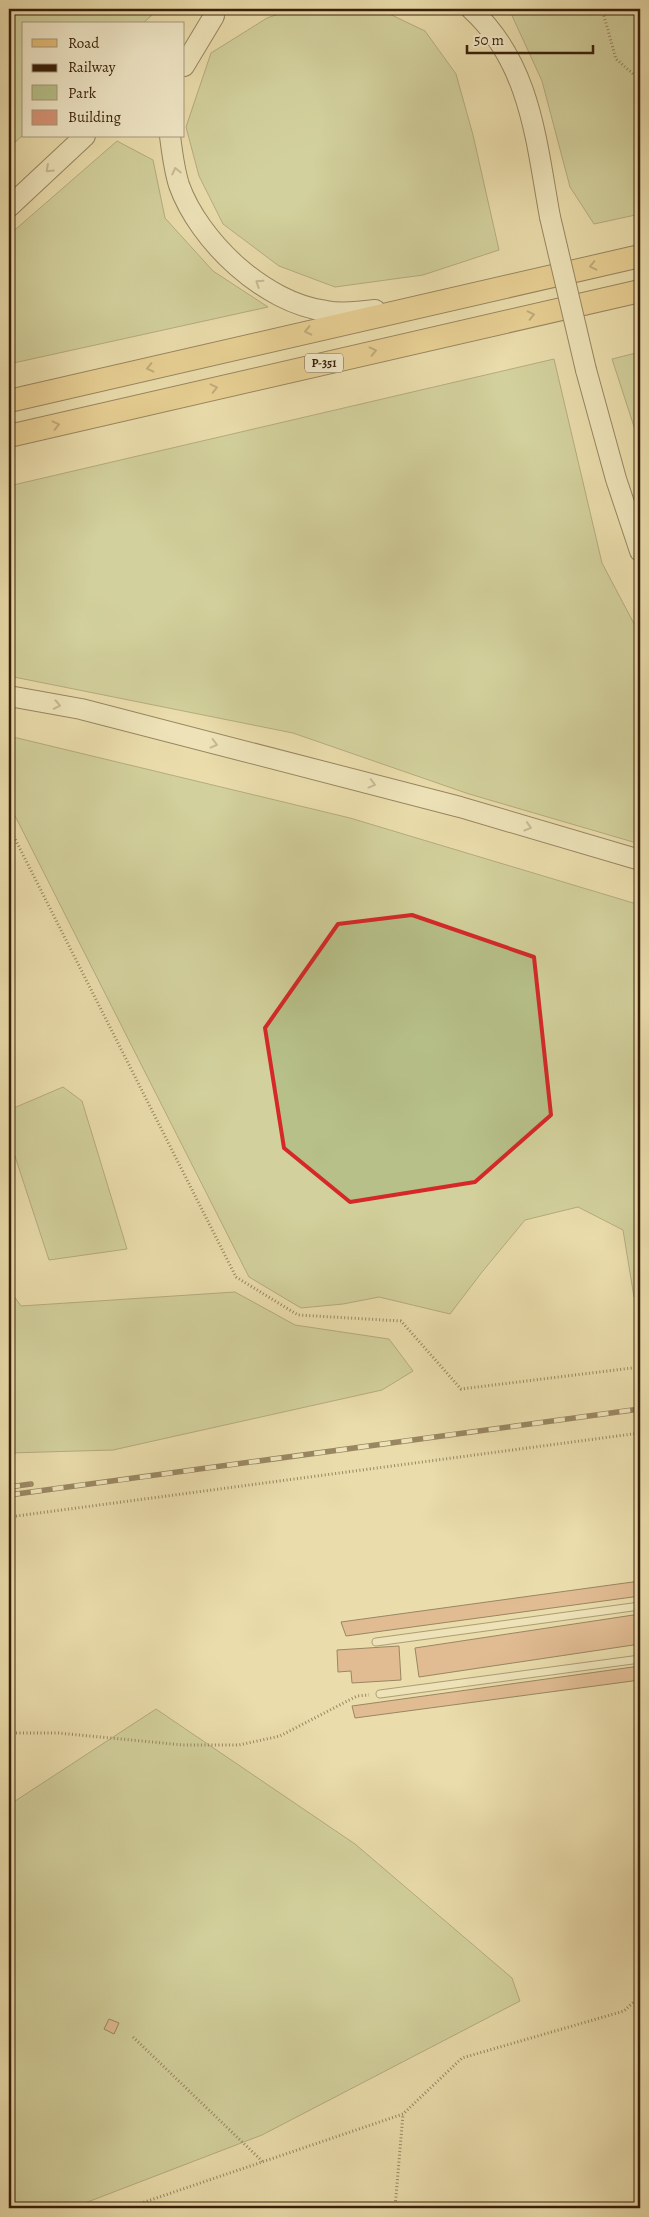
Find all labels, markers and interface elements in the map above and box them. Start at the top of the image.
legend [22,22,185,138]
scale bar [467,22,593,54]
text: 50 m [474,30,504,50]
text: Road [68,33,100,53]
text: Railway [68,57,116,77]
text: Park [68,83,97,103]
text: Building [68,107,121,127]
one-way arrow [46,163,55,172]
one-way arrow [171,166,182,175]
one-way arrow [588,260,597,271]
one-way arrow [256,280,265,289]
one-way arrow [527,310,536,321]
one-way arrow [304,325,313,336]
one-way arrow [368,346,377,357]
road number: Р-351 [305,353,343,372]
one-way arrow [146,362,154,373]
one-way arrow [210,383,219,394]
one-way arrow [52,420,61,431]
one-way arrow [52,699,61,710]
one-way arrow [210,738,219,749]
one-way arrow [367,779,375,789]
one-way arrow [524,822,532,832]

